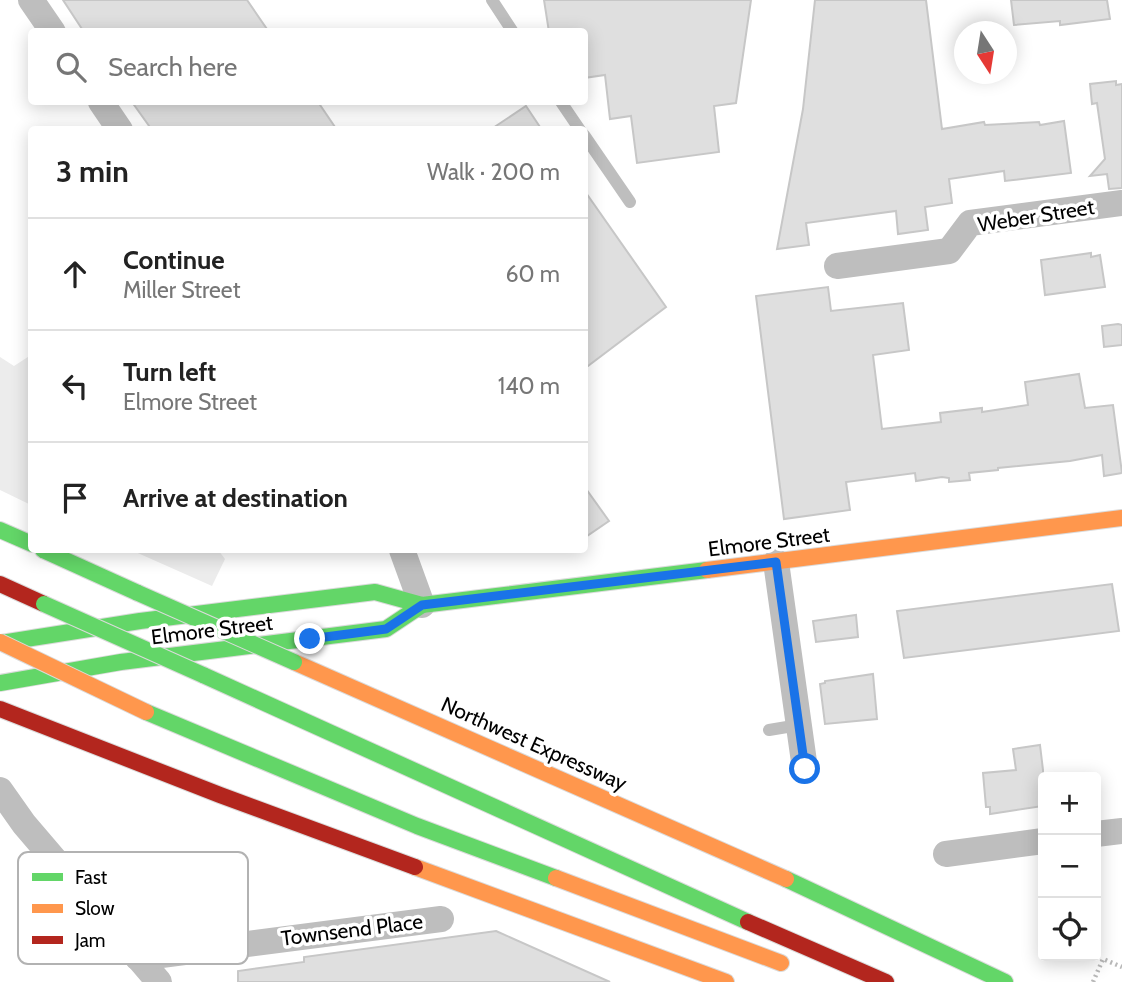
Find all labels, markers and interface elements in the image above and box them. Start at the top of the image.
north arrow [954,21,1017,84]
search box [28,28,588,105]
icon: search [52,48,90,86]
text: Search here [108,51,237,83]
text: 3 min [56,153,129,190]
text: Walk · 200 m [427,158,560,186]
street label: Weber Street [976,194,1096,237]
text: Continue [123,244,225,276]
icon: ahead [56,255,94,293]
text: 60 m [506,260,560,288]
text: Miller Street [123,276,240,304]
text: Turn left [123,356,216,388]
icon: left [56,367,94,405]
text: 140 m [498,372,560,400]
text: Elmore Street [123,388,257,416]
icon: arrive [56,479,94,517]
text: Arrive at destination [123,482,348,514]
street label: Elmore Street [707,522,831,561]
street label: Elmore Street [150,610,274,649]
route end [294,623,325,654]
street label: Northwest Expressway [438,691,631,796]
route start [789,753,820,784]
map controls [1038,772,1101,961]
button: + [1038,772,1101,835]
button: − [1038,835,1101,898]
legend [18,852,248,964]
text: Fast [75,866,108,889]
text: Slow [75,897,115,920]
button: locate [1038,898,1101,961]
street label: Townsend Place [280,908,424,951]
text: Jam [74,929,105,952]

